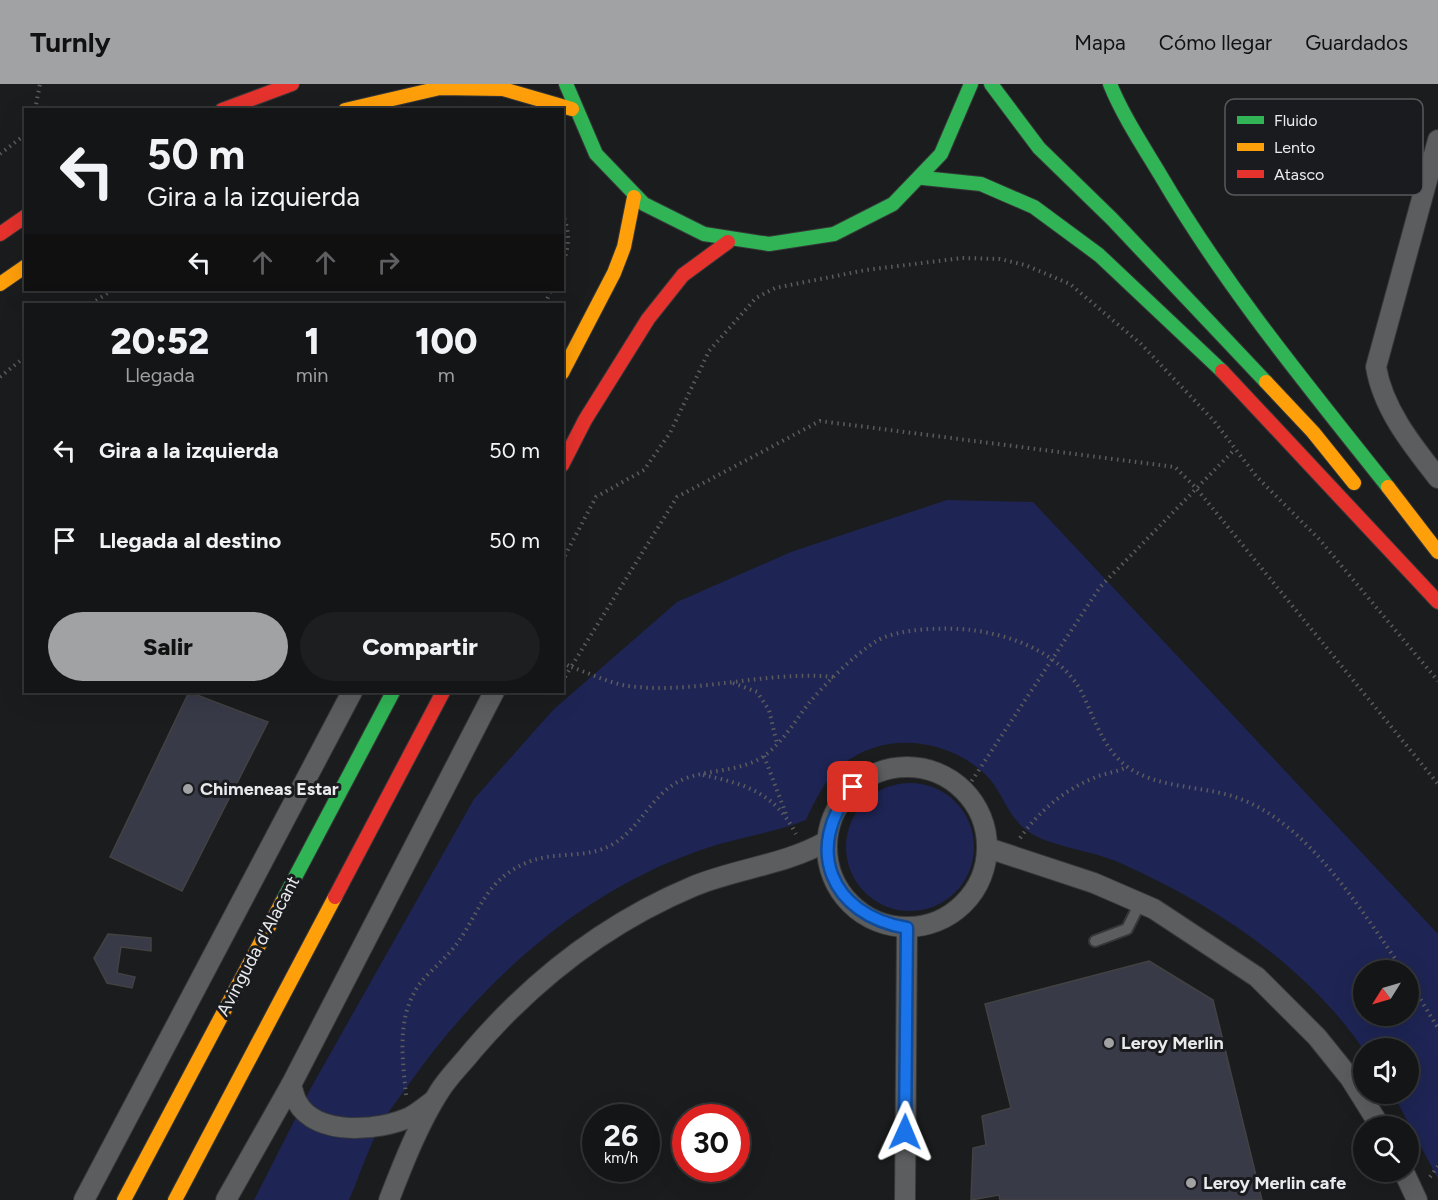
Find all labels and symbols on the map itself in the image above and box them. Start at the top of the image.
legend [1225,99,1423,195]
text: Fluido [1274,111,1318,130]
text: Lento [1274,138,1315,157]
text: Atasco [1274,165,1324,184]
pin [827,761,878,812]
place label: Chimeneas Estar [200,778,339,800]
marker: Chimeneas Estar [181,782,195,796]
street label: Avinguda d'Alacant [212,872,304,1020]
north arrow [1353,960,1419,1026]
place label: Leroy Merlin [1121,1032,1224,1054]
marker: Leroy Merlin [1102,1036,1116,1050]
position arrow [873,1100,937,1164]
speed limit sign: 30 [672,1104,750,1182]
place label: Leroy Merlin cafe [1203,1172,1346,1194]
marker: Leroy Merlin cafe [1184,1176,1198,1190]

